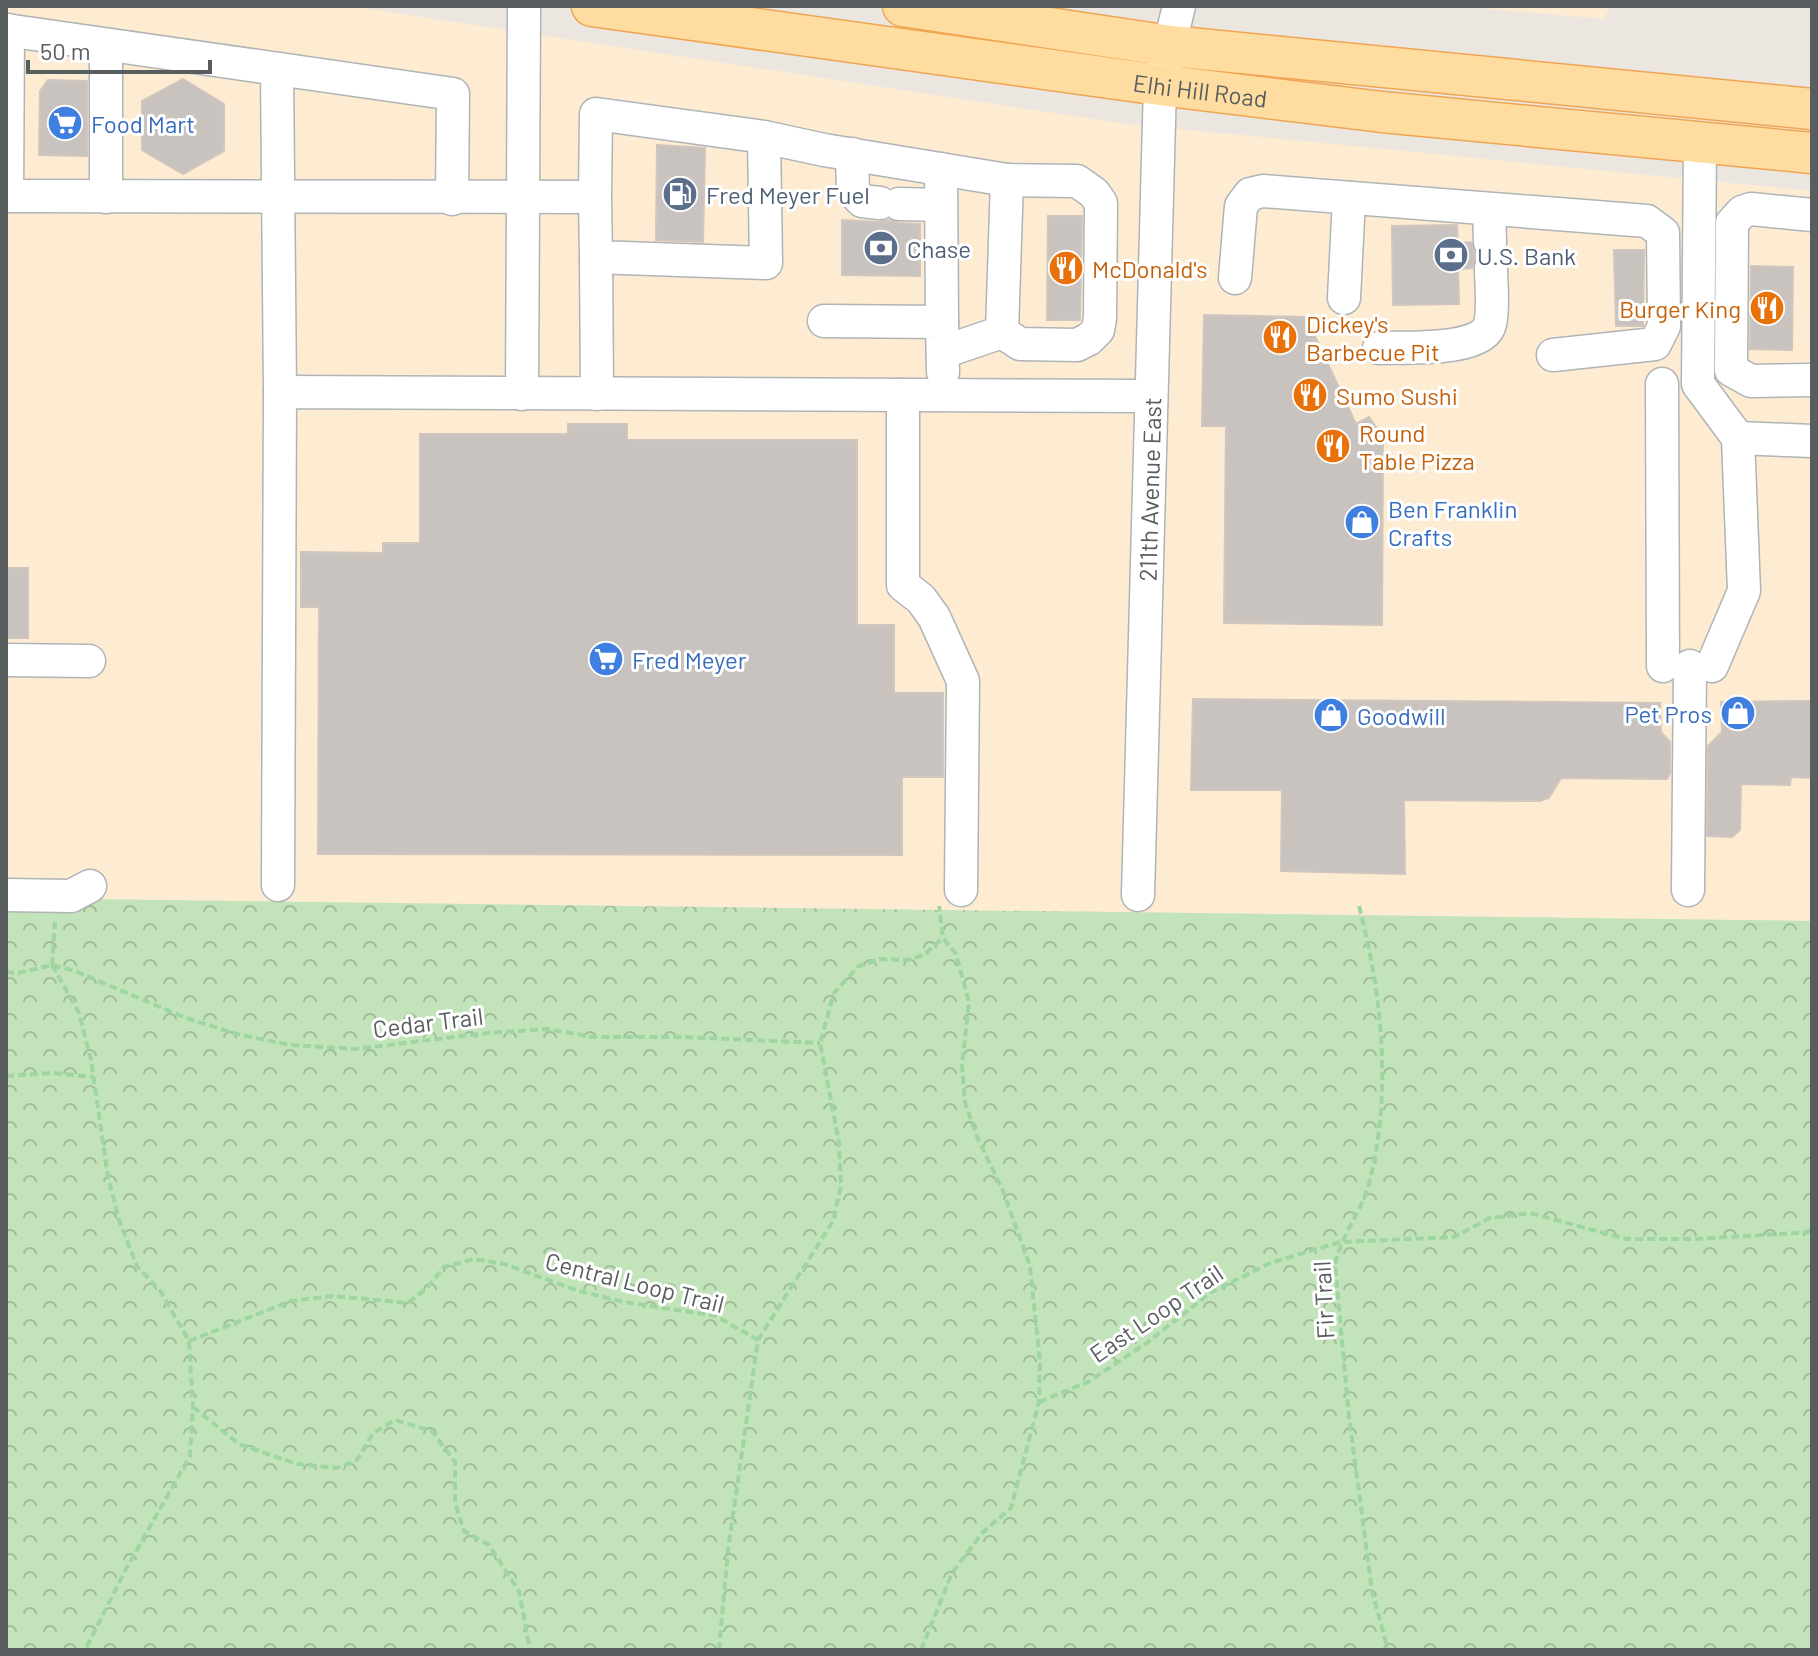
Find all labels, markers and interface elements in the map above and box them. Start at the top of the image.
scale bar [28,24,210,74]
text: 50 m [40,36,91,65]
street label: Elhi Hill Road [1131,67,1269,112]
supermarket icon: Food Mart [46,104,84,142]
place label: Food Mart [91,109,195,138]
fuel station icon: Fred Meyer Fuel [661,175,699,213]
place label: Fred Meyer Fuel [706,180,870,209]
bank icon: Chase [862,229,900,267]
place label: Chase [907,234,971,263]
bank icon: U.S. Bank [1432,236,1470,274]
place label: U.S. Bank [1477,241,1576,270]
restaurant icon: McDonald's [1047,249,1085,287]
place label: McDonald's [1092,254,1207,283]
restaurant icon: Burger King [1748,289,1786,327]
place label: Burger King [1619,294,1741,323]
place label: Dickey's Barbecue Pit [1306,309,1440,366]
restaurant icon: Dickey's Barbecue Pit [1261,318,1299,356]
restaurant icon: Sumo Sushi [1291,376,1329,414]
place label: Sumo Sushi [1336,381,1458,410]
street label: 211th Avenue East [1132,397,1166,582]
place label: Round Table Pizza [1359,418,1475,475]
restaurant icon: Round Table Pizza [1314,427,1352,465]
place label: Ben Franklin Crafts [1388,494,1517,551]
shop icon: Ben Franklin Crafts [1343,503,1381,541]
supermarket icon: Fred Meyer [587,640,625,678]
place label: Fred Meyer [632,645,747,674]
shop icon: Pet Pros [1719,694,1757,732]
shop icon: Goodwill [1312,696,1350,734]
place label: Pet Pros [1625,699,1712,728]
place label: Goodwill [1357,701,1445,730]
street label: Cedar Trail [371,1001,485,1043]
street label: Central Loop Trail [543,1246,727,1318]
street label: East Loop Trail [1084,1258,1228,1368]
street label: Fir Trail [1306,1260,1340,1340]

